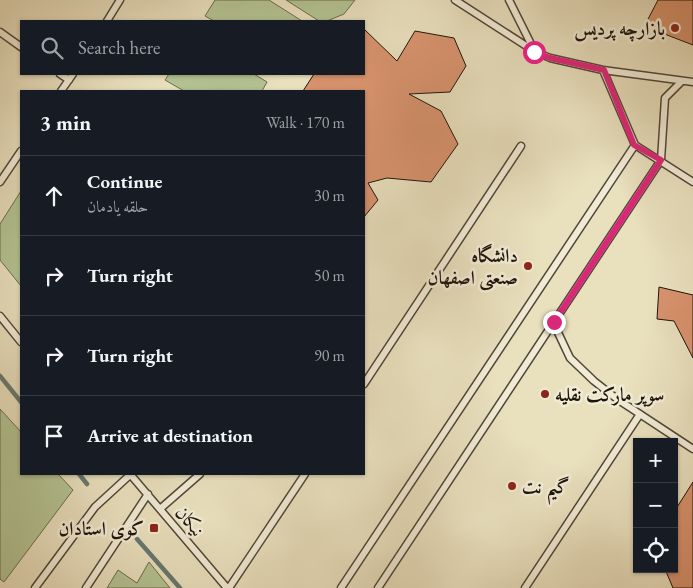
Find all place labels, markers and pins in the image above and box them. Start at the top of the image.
place label: بازارچه پردیس [574,16,665,42]
marker: بازارچه پردیس [669,22,681,34]
place label: دانشگاه صنعتی اصفهان [428,243,518,291]
marker: دانشگاه صنعتی اصفهان [522,260,534,272]
place label: سوپر مارکت نقلیه [555,382,664,407]
marker: سوپر مارکت نقلیه [539,388,551,400]
place label: گیم نت [522,474,570,505]
marker: گیم نت [506,480,518,492]
place label: کوی استادان [58,516,144,541]
marker: کوی استادان [148,522,160,534]

